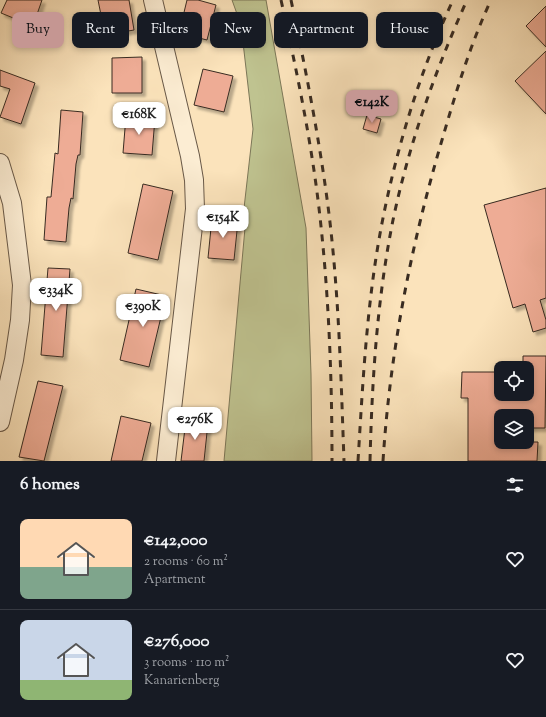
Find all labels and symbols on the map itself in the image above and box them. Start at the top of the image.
pin: €142K [344,90,400,124]
pin: €168K [111,102,167,136]
pin: €154K [195,205,251,239]
pin: €334K [28,278,84,312]
pin: €390K [115,294,171,328]
pin: €276K [167,407,223,441]

